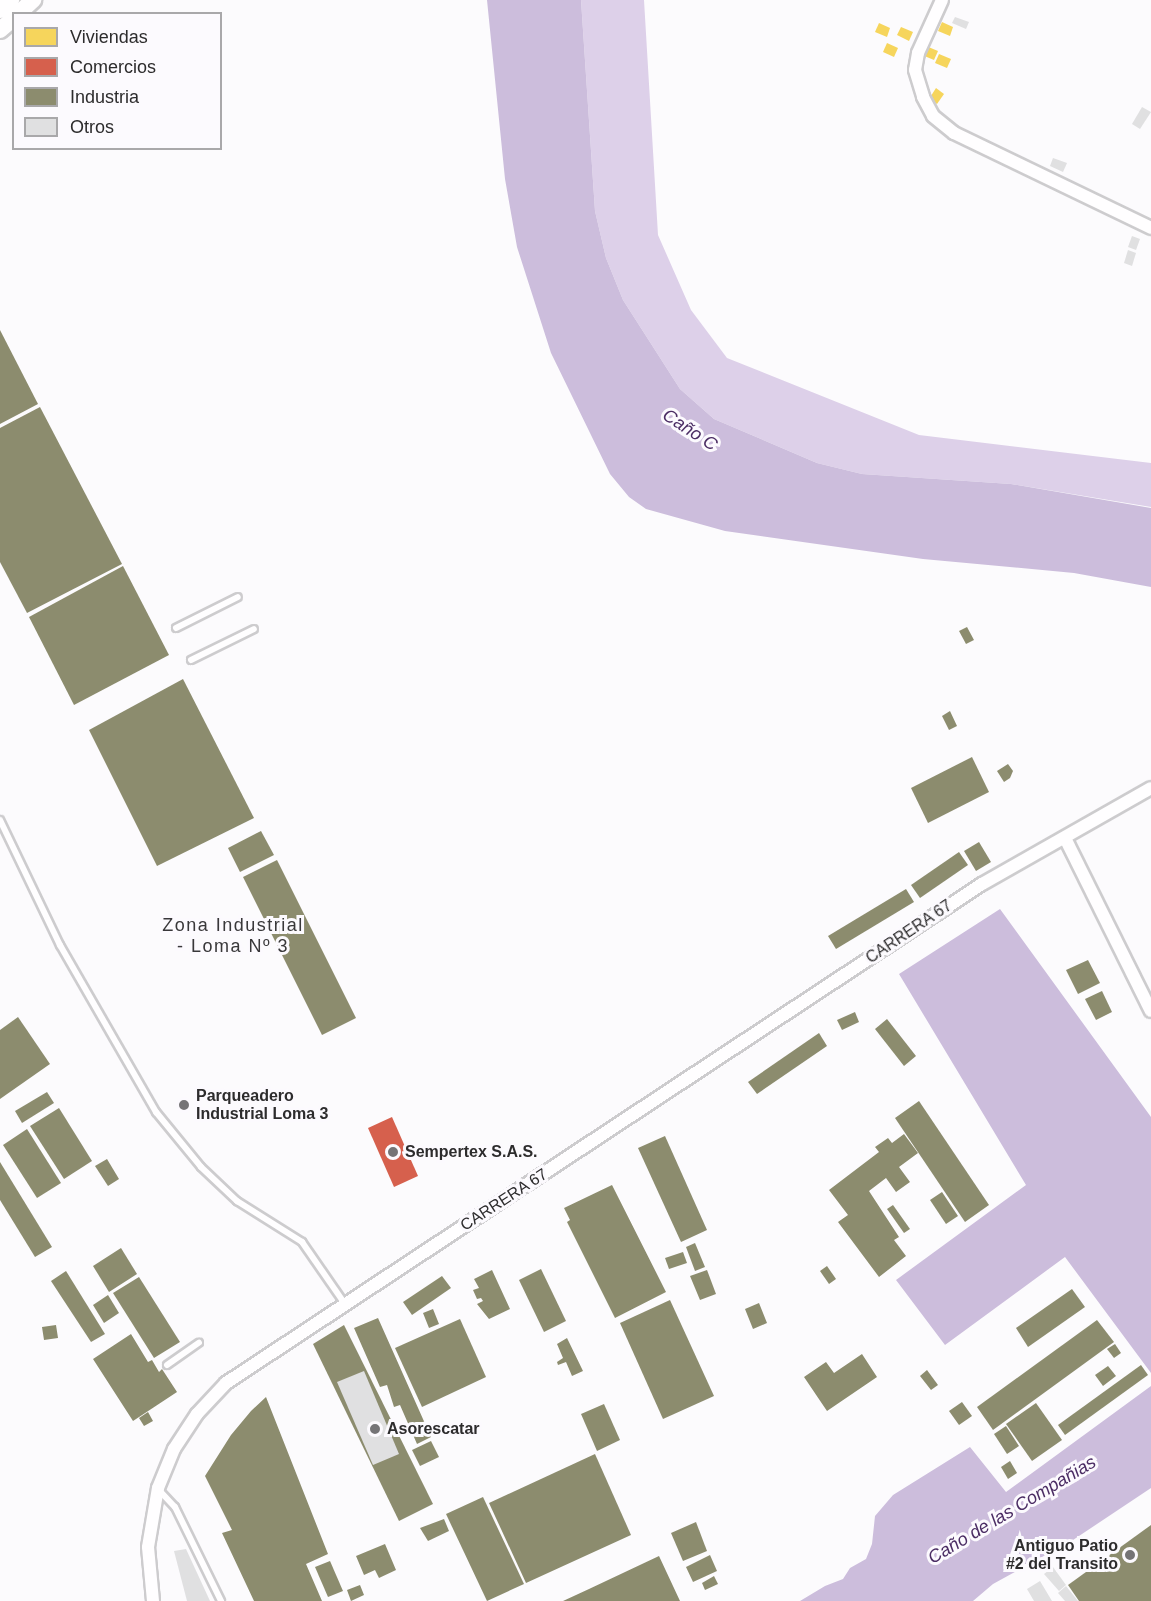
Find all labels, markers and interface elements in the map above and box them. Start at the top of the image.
legend [12,12,222,150]
text: Viviendas [70,27,148,47]
text: Comercios [70,57,156,77]
text: Industria [70,87,139,107]
text: Otros [70,117,114,137]
water label: Caño C [659,404,721,456]
street label: CARRERA 67 [862,896,956,968]
district label: Zona Industrial - Loma Nº 3 [162,915,304,958]
place label: Parqueadero Industrial Loma 3 [196,1086,328,1124]
marker: Parqueadero Industrial Loma 3 [177,1098,191,1112]
place label: Sempertex S.A.S. [405,1142,538,1162]
marker: Sempertex S.A.S. [386,1145,400,1159]
street label: CARRERA 67 [457,1165,551,1235]
place label: Asorescatar [387,1419,480,1439]
marker: Asorescatar [368,1422,382,1436]
water label: Caño de las Compañias [924,1451,1100,1569]
place label: Antiguo Patio #2 del Transito [1006,1536,1118,1574]
marker: Antiguo Patio #2 del Transito [1123,1548,1137,1562]

